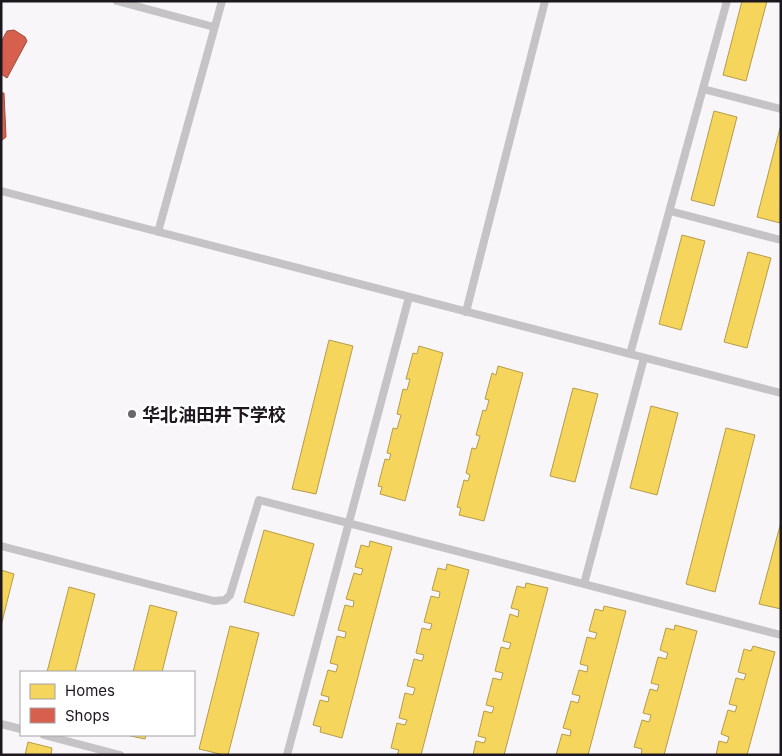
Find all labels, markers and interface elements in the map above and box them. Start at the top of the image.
place label: 华北油田井下学校 [142,404,286,425]
marker: 华北油田井下学校 [126,408,138,420]
legend [20,671,195,736]
text: Homes [65,681,115,700]
text: Shops [65,706,110,725]

